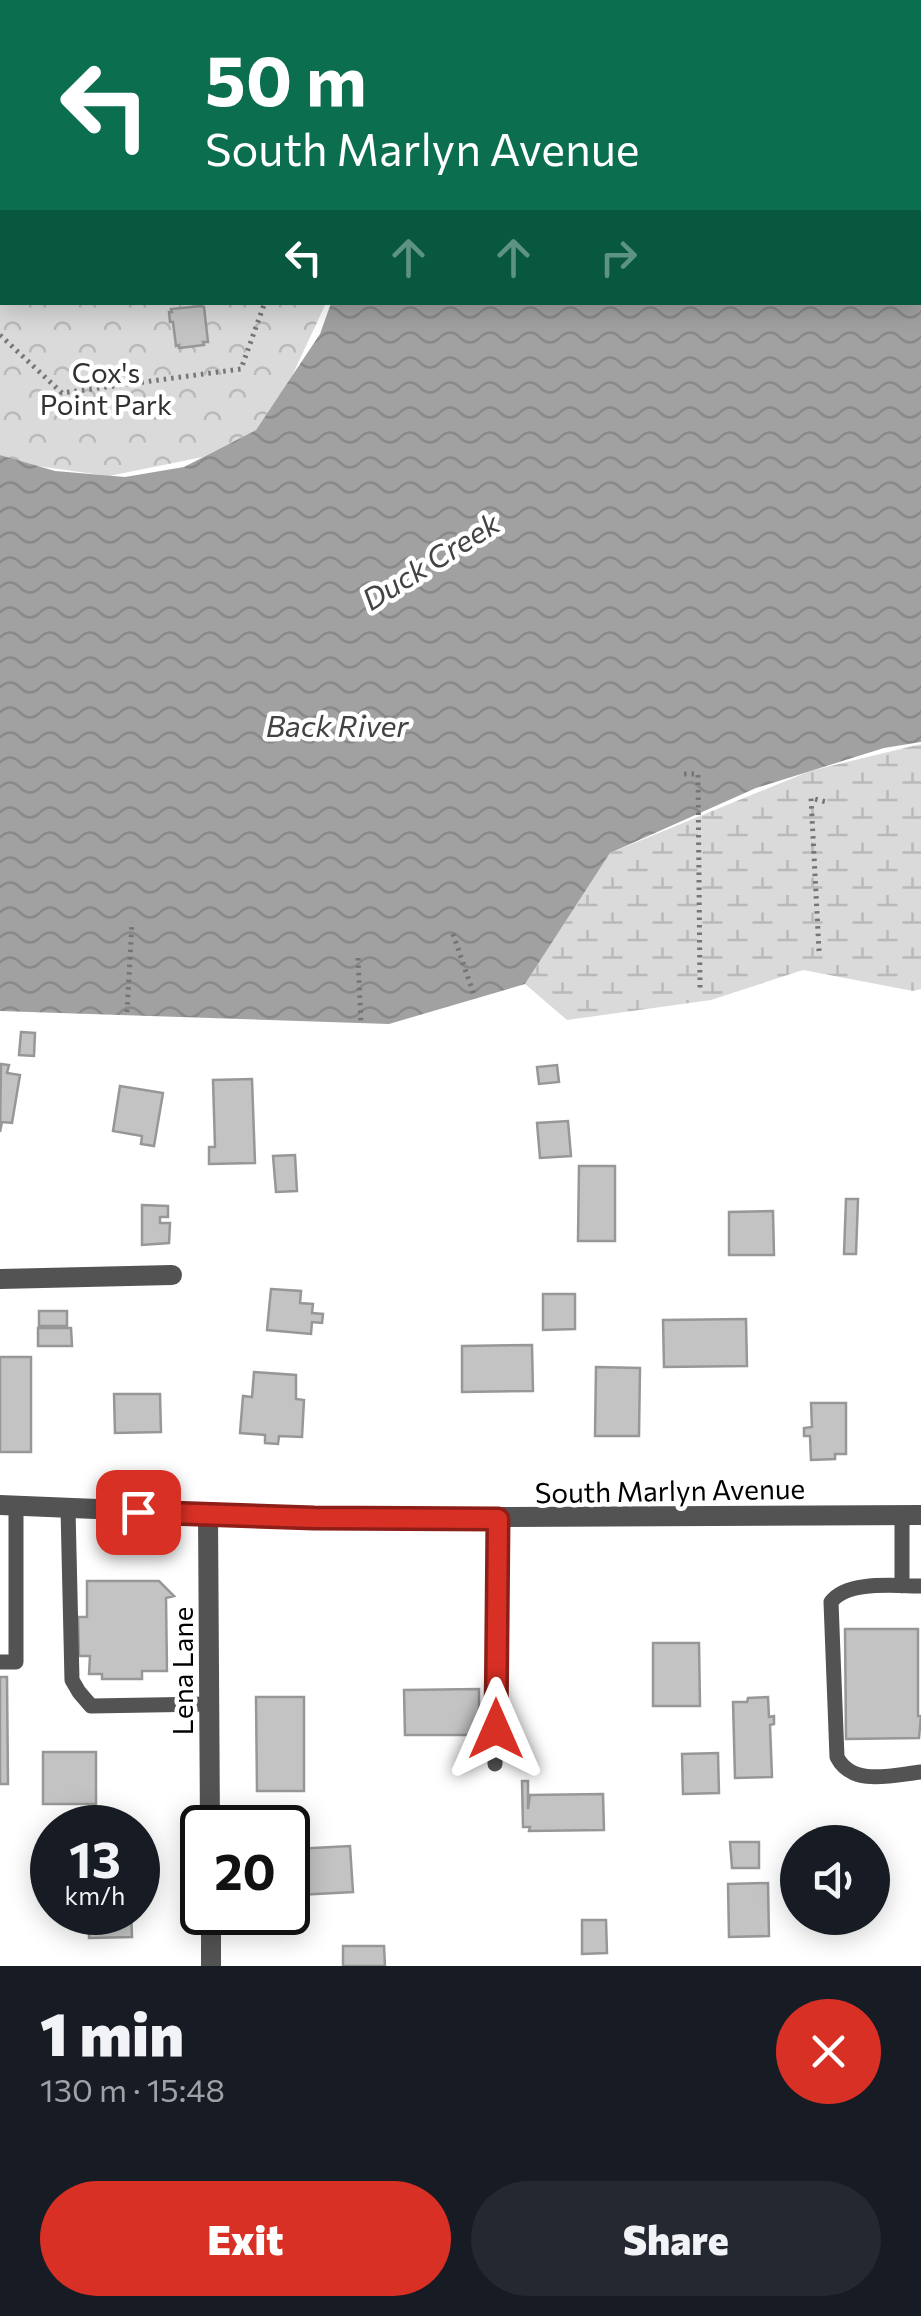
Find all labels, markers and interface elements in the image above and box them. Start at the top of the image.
text: 50 m [205,35,367,120]
icon: left [40,40,170,170]
text: South Marlyn Avenue [205,120,640,175]
icon: left [276,230,331,285]
icon: ahead [381,230,436,285]
icon: ahead [486,230,541,285]
icon: right [591,230,646,285]
park label: Cox's Point Park [40,355,172,421]
water label: Duck Creek [354,503,506,617]
water label: Back River [266,706,409,743]
pin [96,1470,181,1555]
street label: South Marlyn Avenue [535,1471,805,1509]
icon: arrive [111,1485,166,1540]
street label: Lena Lane [165,1607,199,1735]
position arrow [444,1677,548,1781]
speed limit sign: 20 [180,1805,310,1935]
map controls [780,1825,890,1935]
button: sound [780,1825,890,1935]
text: 13 [69,1827,121,1888]
text: km/h [65,1880,125,1910]
text: 1 min [40,1995,184,2068]
button: close [776,1999,881,2104]
text: 130 m · 15:48 [40,2069,225,2109]
button: Exit [40,2181,451,2296]
button: Share [471,2181,881,2296]

